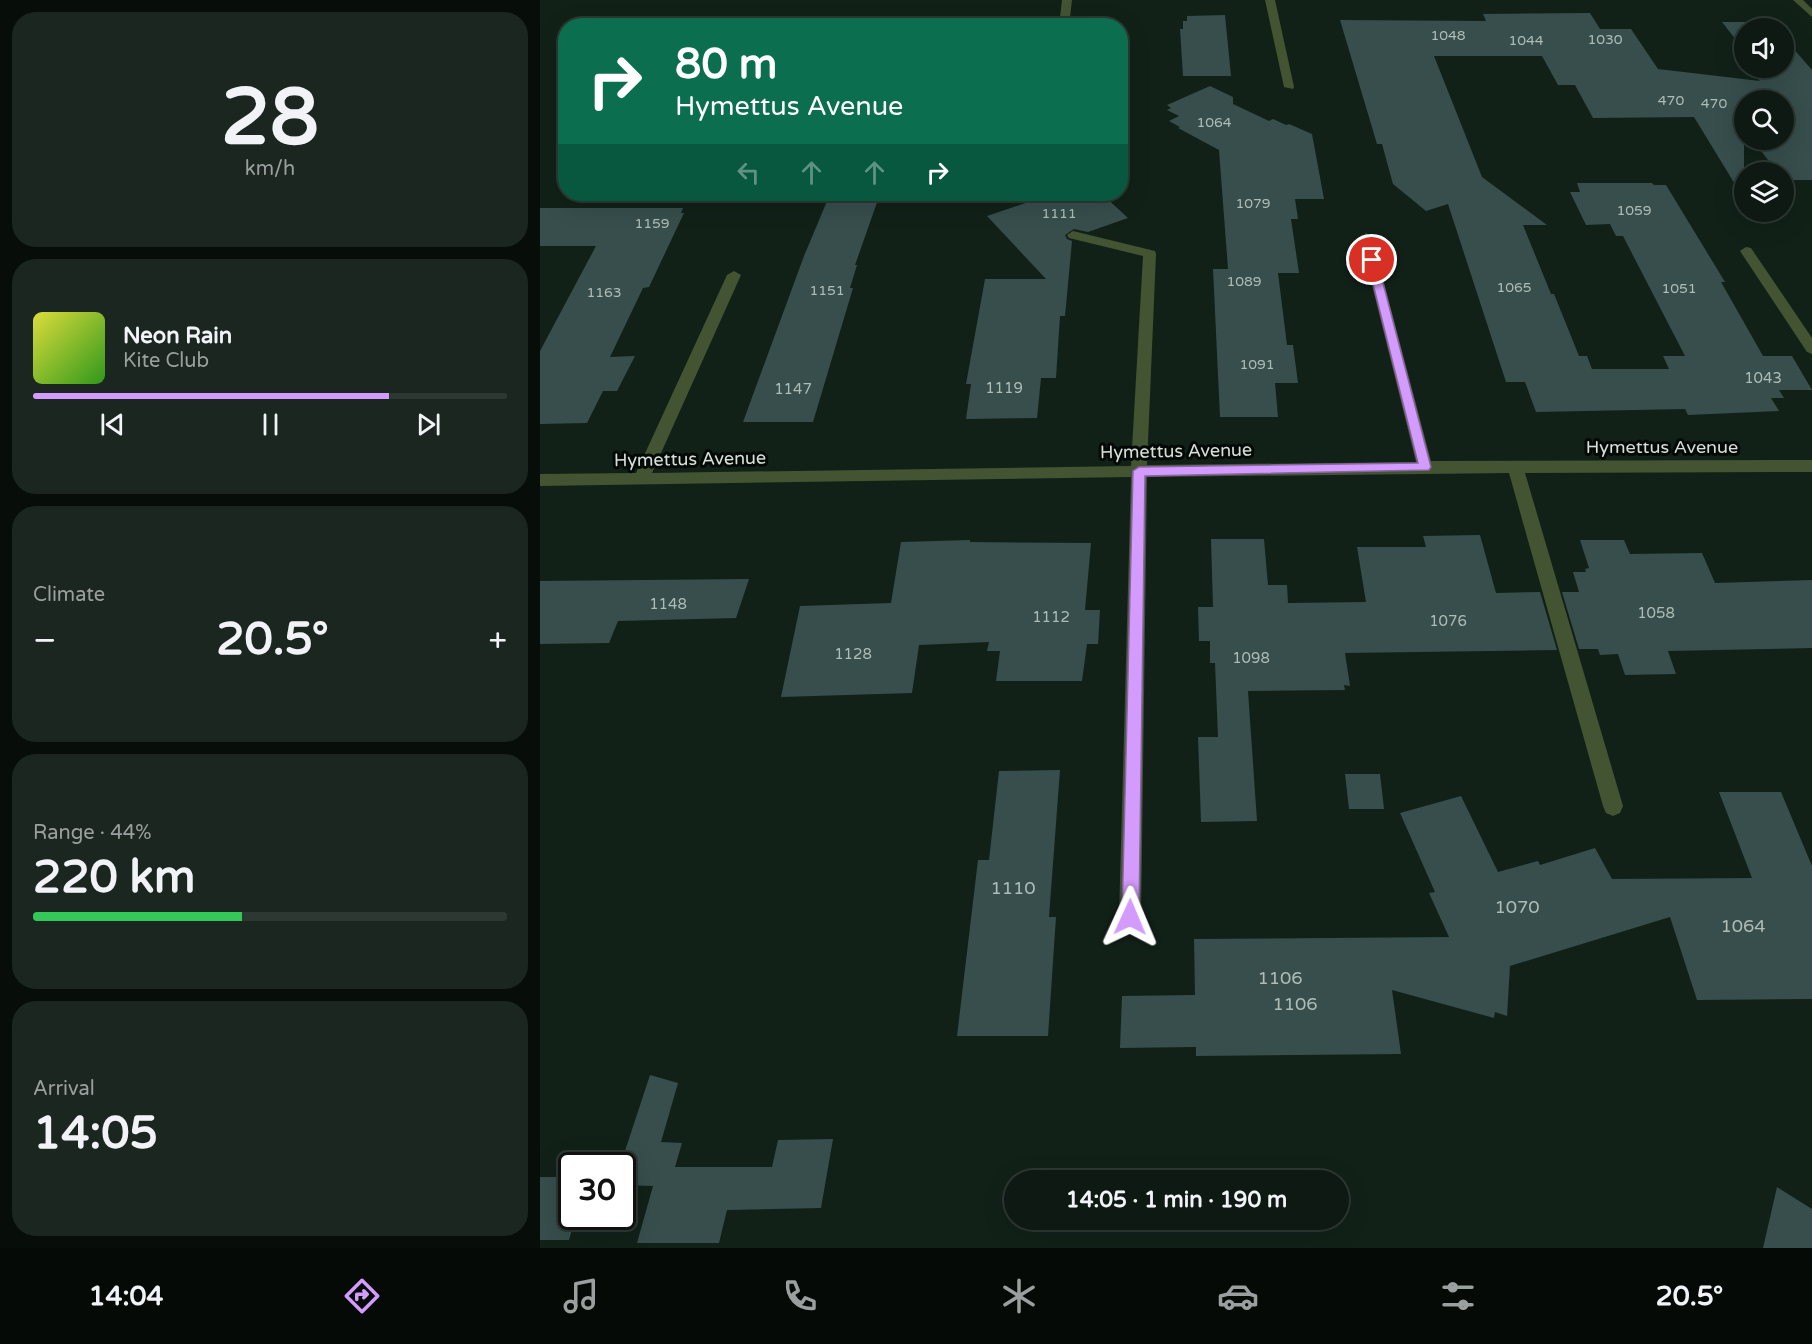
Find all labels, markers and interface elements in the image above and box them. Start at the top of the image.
map controls [1734,18,1794,222]
button: sound [1734,18,1794,78]
house number: 1048 [1430,27,1466,44]
house number: 1030 [1587,31,1623,48]
house number: 1044 [1508,32,1544,49]
text: 80 m [675,39,777,90]
icon: right [576,42,654,120]
text: 28 [221,71,319,165]
text: Hymettus Avenue [675,90,903,123]
button: search [1734,90,1794,150]
house number: 470 [1658,92,1684,109]
house number: 470 [1701,95,1727,112]
house number: 1064 [1196,114,1232,131]
icon: left [732,156,765,189]
icon: ahead [795,156,828,189]
icon: ahead [858,156,891,189]
icon: right [921,156,954,189]
text: km/h [245,157,295,181]
button: layers [1734,162,1794,222]
house number: 1079 [1235,195,1271,212]
house number: 1059 [1616,202,1652,219]
house number: 1111 [1041,205,1077,222]
house number: 1159 [634,215,670,232]
pin [1346,234,1397,285]
icon: arrive [1355,243,1388,276]
house number: 1089 [1226,273,1262,290]
house number: 1065 [1496,279,1532,296]
house number: 1051 [1661,280,1697,297]
house number: 1151 [809,282,845,299]
house number: 1163 [586,284,622,301]
text: Neon Rain [123,323,232,349]
text: Kite Club [123,349,209,373]
house number: 1091 [1239,356,1275,373]
house number: 1043 [1744,369,1782,387]
house number: 1119 [985,379,1023,397]
house number: 1147 [774,380,812,398]
icon: previous [96,408,129,441]
icon: pause [254,408,287,441]
icon: next [412,408,445,441]
street label: Hymettus Avenue [1586,436,1738,458]
street label: Hymettus Avenue [1100,439,1252,463]
street label: Hymettus Avenue [614,447,766,471]
text: Climate [33,583,105,607]
house number: 1148 [649,595,687,613]
house number: 1058 [1637,604,1675,622]
house number: 1112 [1032,608,1070,626]
house number: 1076 [1429,612,1467,630]
text: 20.5° [216,613,329,667]
text: − [33,621,57,660]
text: + [488,621,507,660]
house number: 1128 [834,645,872,663]
house number: 1098 [1232,649,1270,667]
text: Range · 44% [33,821,152,845]
text: 220 km [33,851,195,905]
house number: 1110 [990,877,1036,899]
position arrow [1098,885,1162,949]
house number: 1070 [1494,896,1540,918]
house number: 1064 [1720,915,1766,937]
house number: 1106 [1257,967,1303,989]
house number: 1106 [1272,993,1318,1015]
text: Arrival [33,1077,95,1101]
text: 14:05 [33,1107,158,1161]
speed limit sign: 30 [558,1152,636,1230]
text: 14:05 · 1 min · 190 m [1066,1187,1287,1213]
icon: directions [341,1275,383,1317]
icon: music [560,1275,602,1317]
icon: phone [779,1275,821,1317]
icon: climate [998,1275,1040,1317]
icon: car [1217,1275,1259,1317]
icon: filters [1437,1275,1479,1317]
text: 14:04 [89,1280,163,1313]
text: 20.5° [1656,1280,1723,1313]

